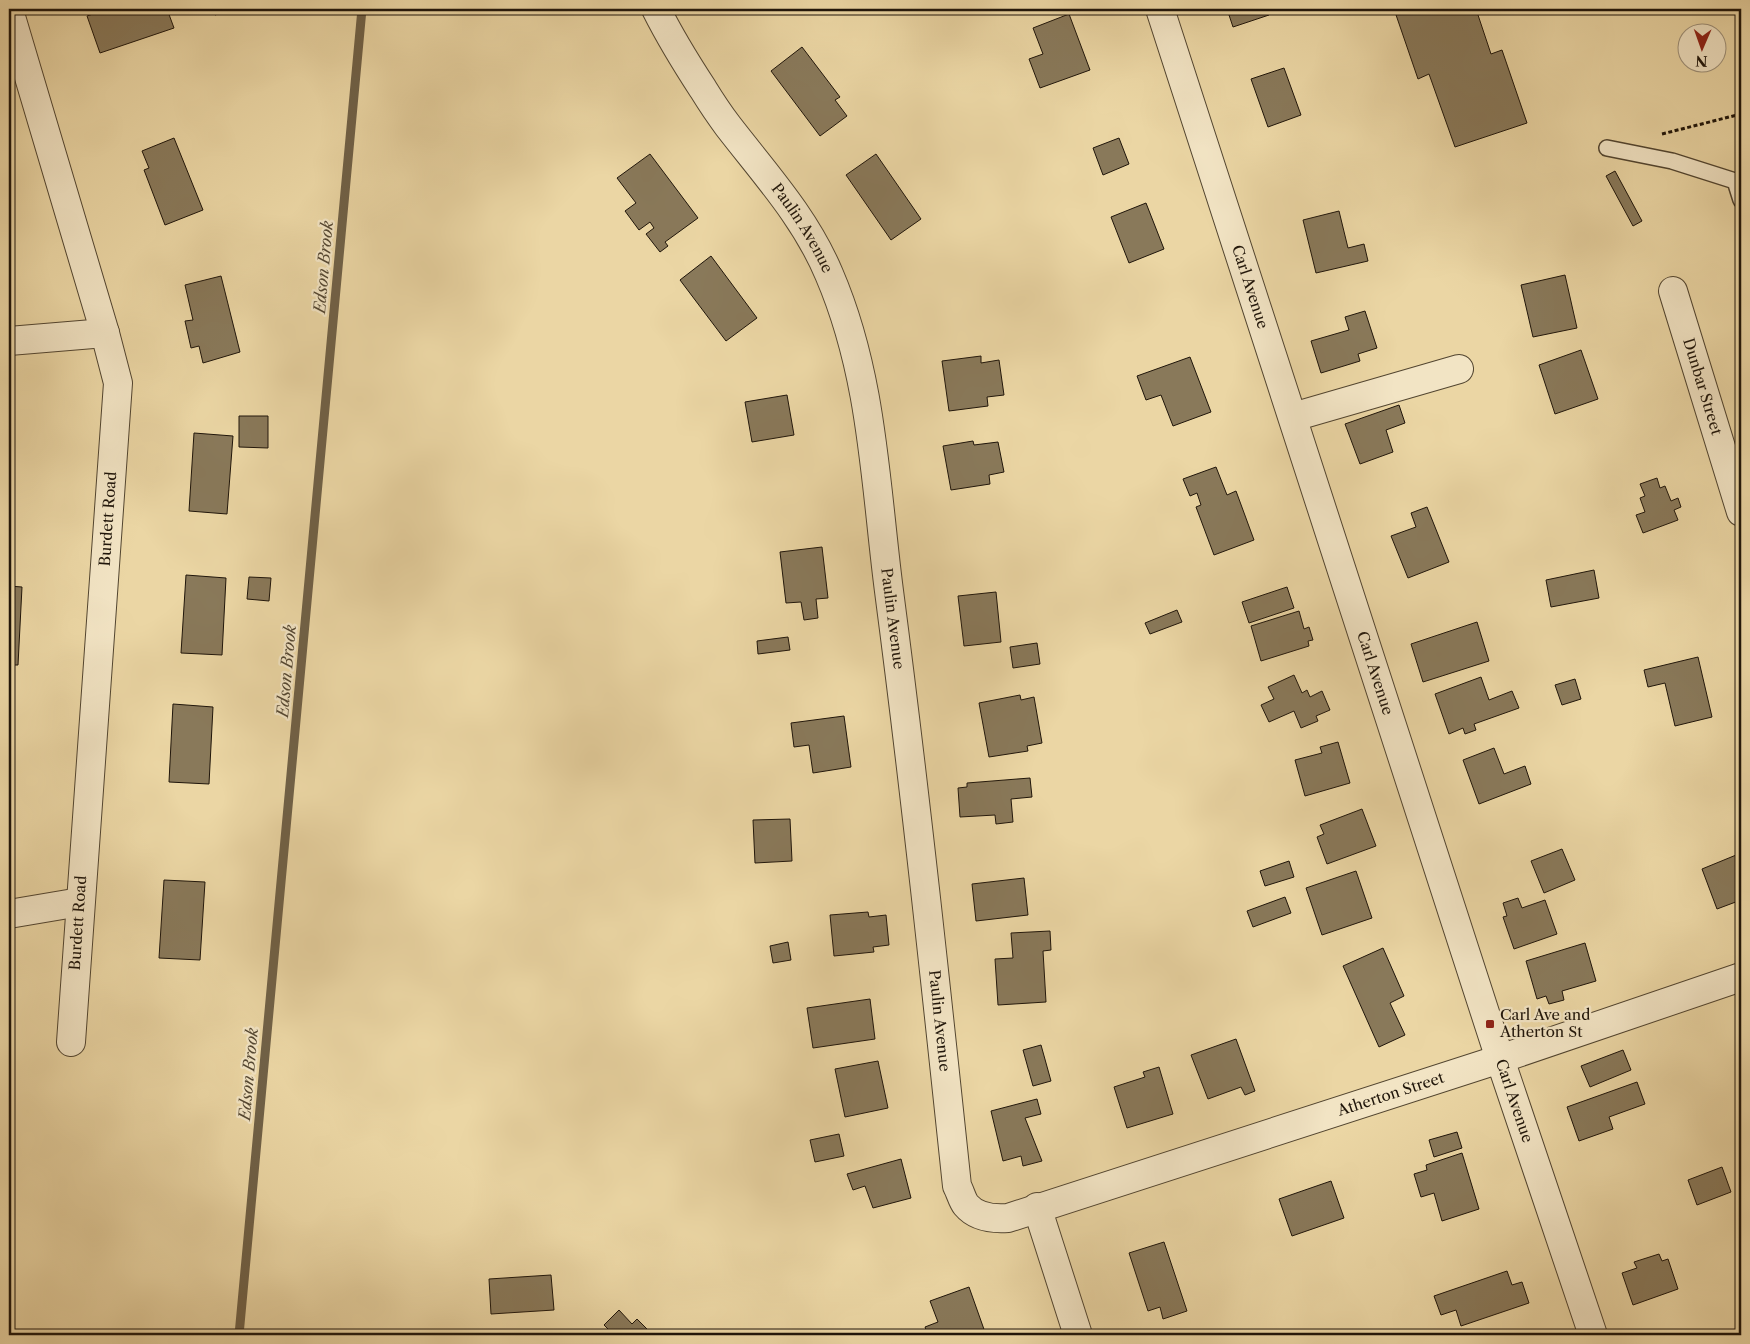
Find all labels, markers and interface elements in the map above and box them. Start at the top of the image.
north arrow [1678,22,1728,72]
text: N [1695,52,1708,70]
street label: Paulin Avenue [768,179,837,276]
water label: Edson Brook [309,219,337,316]
street label: Carl Avenue [1228,242,1273,331]
street label: Dunbar Street [1679,336,1727,438]
street label: Burdett Road [95,471,120,567]
street label: Paulin Avenue [877,567,909,670]
water label: Edson Brook [272,623,300,720]
street label: Carl Avenue [1353,629,1398,717]
street label: Burdett Road [65,875,90,971]
street label: Paulin Avenue [925,969,955,1072]
place label: Carl Ave and Atherton St [1499,1005,1590,1041]
marker: Carl Ave and Atherton St [1484,1018,1496,1030]
water label: Edson Brook [234,1026,262,1123]
street label: Carl Avenue [1492,1057,1538,1145]
street label: Atherton Street [1334,1068,1447,1120]

